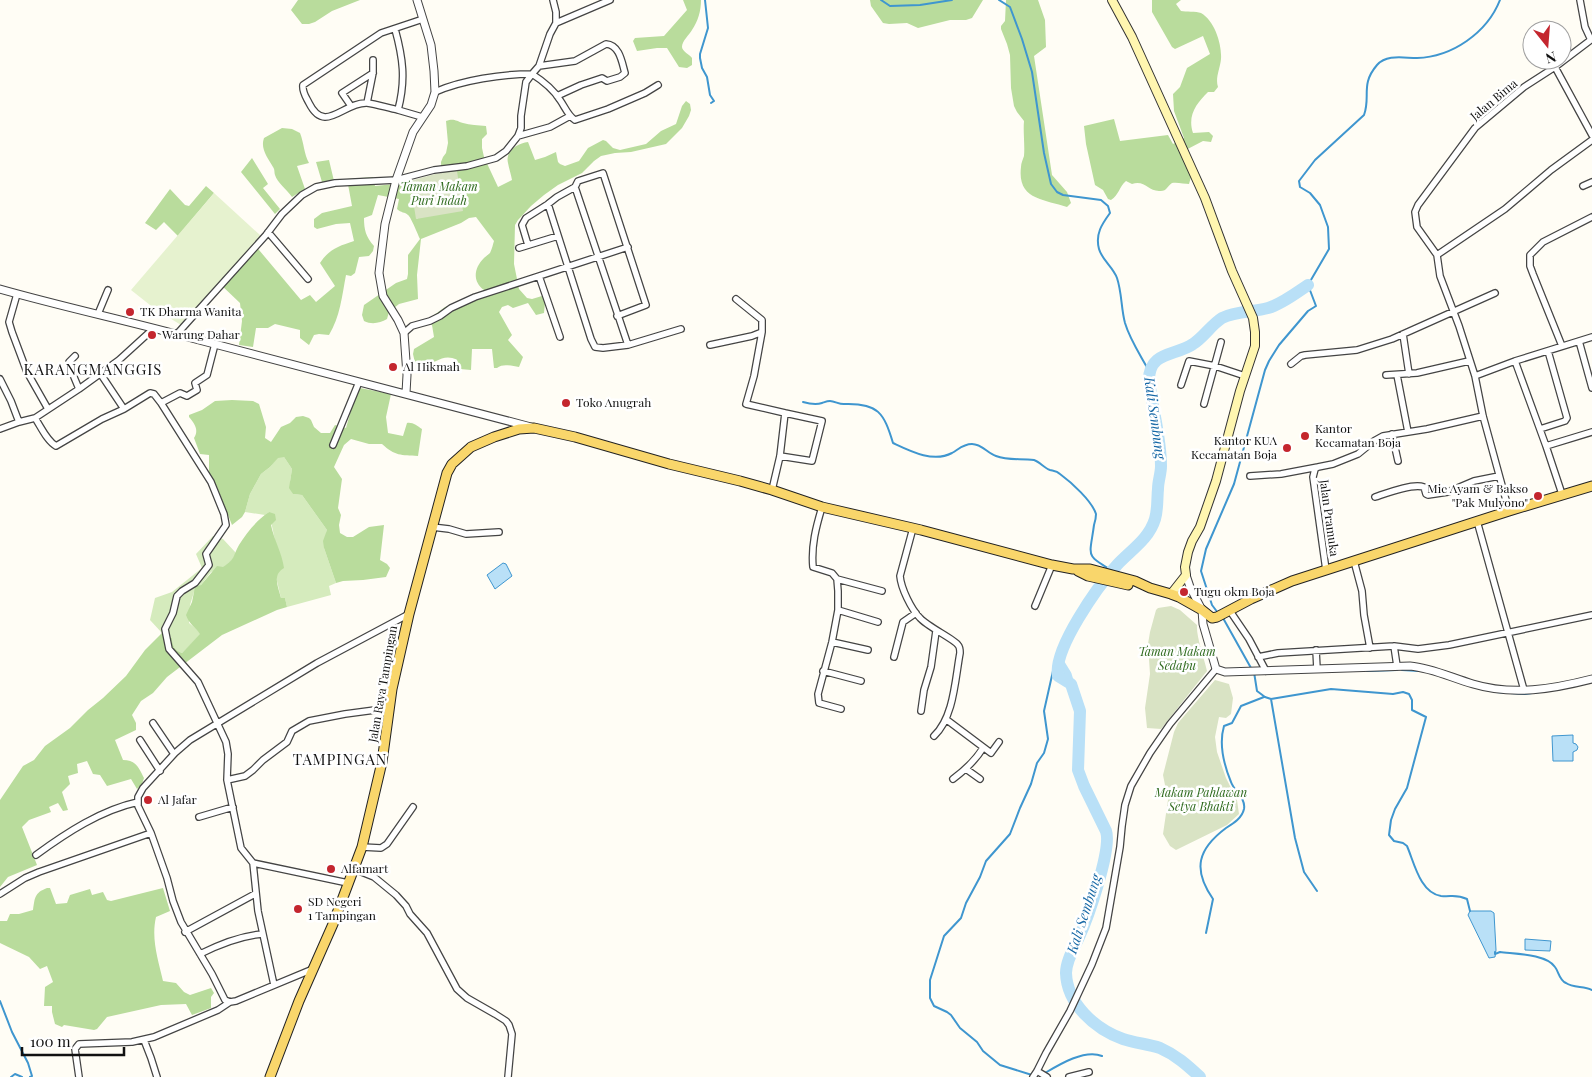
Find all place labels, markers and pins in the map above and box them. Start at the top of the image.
place label: TK Dharma Wanita [140,303,241,319]
marker: TK Dharma Wanita [124,306,136,318]
place label: Warung Dahar [161,326,241,342]
marker: Warung Dahar [146,329,158,341]
place label: Al Hikmah [402,358,460,374]
marker: Al Hikmah [387,361,399,373]
place label: Toko Anugrah [576,394,651,410]
marker: Toko Anugrah [560,397,572,409]
place label: Kantor Kecamatan Boja [1315,420,1401,450]
marker: Kantor Kecamatan Boja [1299,430,1311,442]
place label: Kantor KUA Kecamatan Boja [1191,432,1277,462]
marker: Kantor KUA Kecamatan Boja [1281,442,1293,454]
place label: Mie Ayam & Bakso "Pak Mulyono" [1427,480,1528,510]
marker: Mie Ayam & Bakso "Pak Mulyono" [1532,490,1544,502]
place label: Tugu 0km Boja [1194,583,1275,599]
marker: Tugu 0km Boja [1178,586,1190,598]
place label: Al Jafar [157,791,198,807]
marker: Al Jafar [142,794,154,806]
place label: Alfamart [340,860,389,876]
marker: Alfamart [325,863,337,875]
place label: SD Negeri 1 Tampingan [308,893,376,923]
marker: SD Negeri 1 Tampingan [292,903,304,915]

